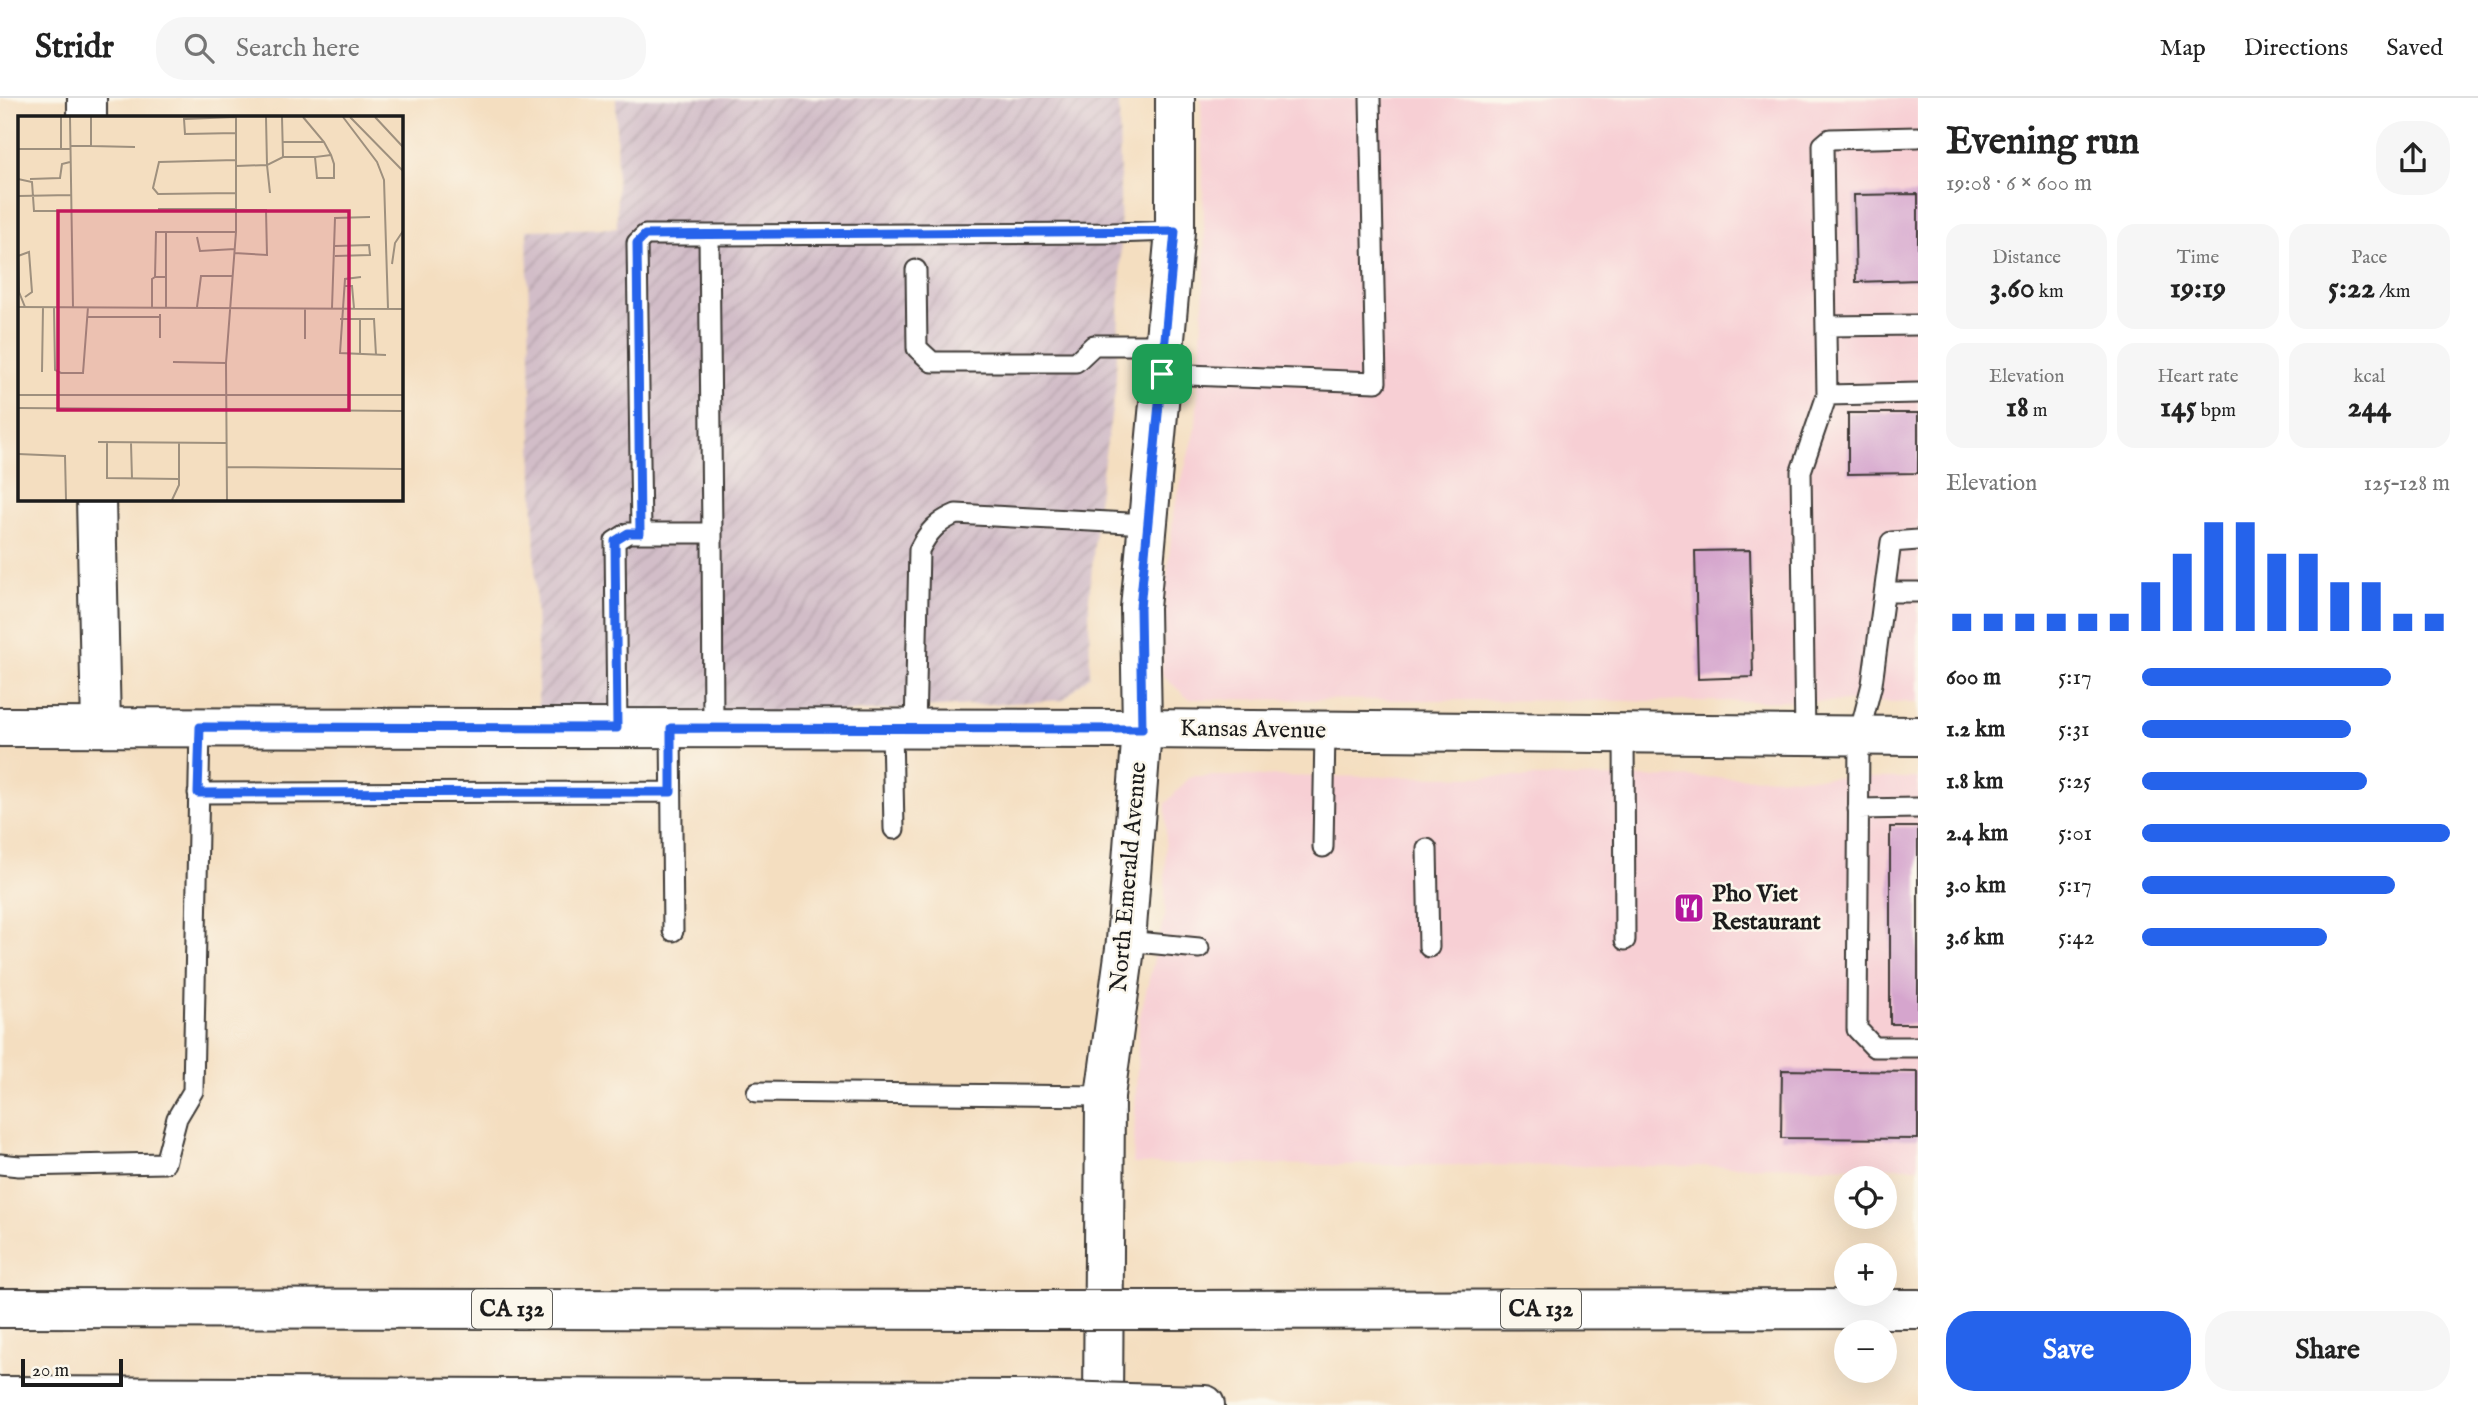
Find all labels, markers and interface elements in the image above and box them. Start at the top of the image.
search box [156,17,646,80]
text: Stridr [35,27,114,69]
icon: search [180,29,218,67]
text: Search here [236,32,360,65]
text: Map [2160,33,2206,64]
text: Directions [2244,33,2348,64]
text: Saved [2386,33,2443,64]
inset map [18,116,402,500]
text: Evening run [1946,119,2140,167]
button: share [2376,121,2450,195]
text: 19:08 · 6 × 600 m [1946,169,2092,198]
text: Distance [1992,246,2061,270]
text: Time [2177,246,2219,270]
text: Pace [2351,246,2387,270]
text: 3.60 [1990,270,2035,308]
text: 19:19 [2170,270,2226,308]
text: 5:22 [2328,270,2375,308]
text: km [2035,280,2064,304]
text: /km [2375,280,2411,304]
pin [1132,344,1192,404]
icon: arrive [1143,355,1181,393]
text: Elevation [1989,365,2064,389]
text: Heart rate [2157,365,2239,389]
text: kcal [2353,365,2385,389]
text: 18 [2006,389,2029,427]
text: 145 [2160,389,2197,427]
text: 244 [2348,389,2391,427]
text: m [2029,399,2048,423]
text: bpm [2197,399,2236,423]
text: Elevation [1946,469,2037,498]
text: 125–128 m [2364,469,2450,498]
text: 600 m [1946,663,2001,692]
text: 5:17 [2058,663,2092,692]
street label: Kansas Avenue [1180,713,1326,747]
text: 1.2 km [1946,715,2005,744]
text: 5:31 [2058,715,2090,744]
street label: North Emerald Avenue [1103,761,1155,993]
text: 1.8 km [1946,767,2004,796]
text: 5:25 [2058,767,2091,796]
text: 2.4 km [1946,819,2008,848]
text: 5:01 [2058,819,2092,848]
text: 3.0 km [1946,871,2006,900]
text: 5:17 [2058,871,2092,900]
place label: Pho Viet Restaurant [1712,879,1822,938]
restaurant icon: Pho Viet Restaurant [1672,891,1706,925]
text: 3.6 km [1946,923,2004,952]
text: 5:42 [2058,923,2094,952]
map controls [1834,1166,1897,1383]
button: locate [1834,1166,1897,1229]
button: + [1834,1243,1897,1306]
road number: CA 132 [472,1290,552,1328]
road number: CA 132 [1501,1290,1581,1328]
button: Save [1946,1311,2191,1391]
button: Share [2205,1311,2450,1391]
button: − [1834,1320,1897,1383]
scale bar [21,1356,122,1388]
text: 20 m [32,1359,69,1383]

